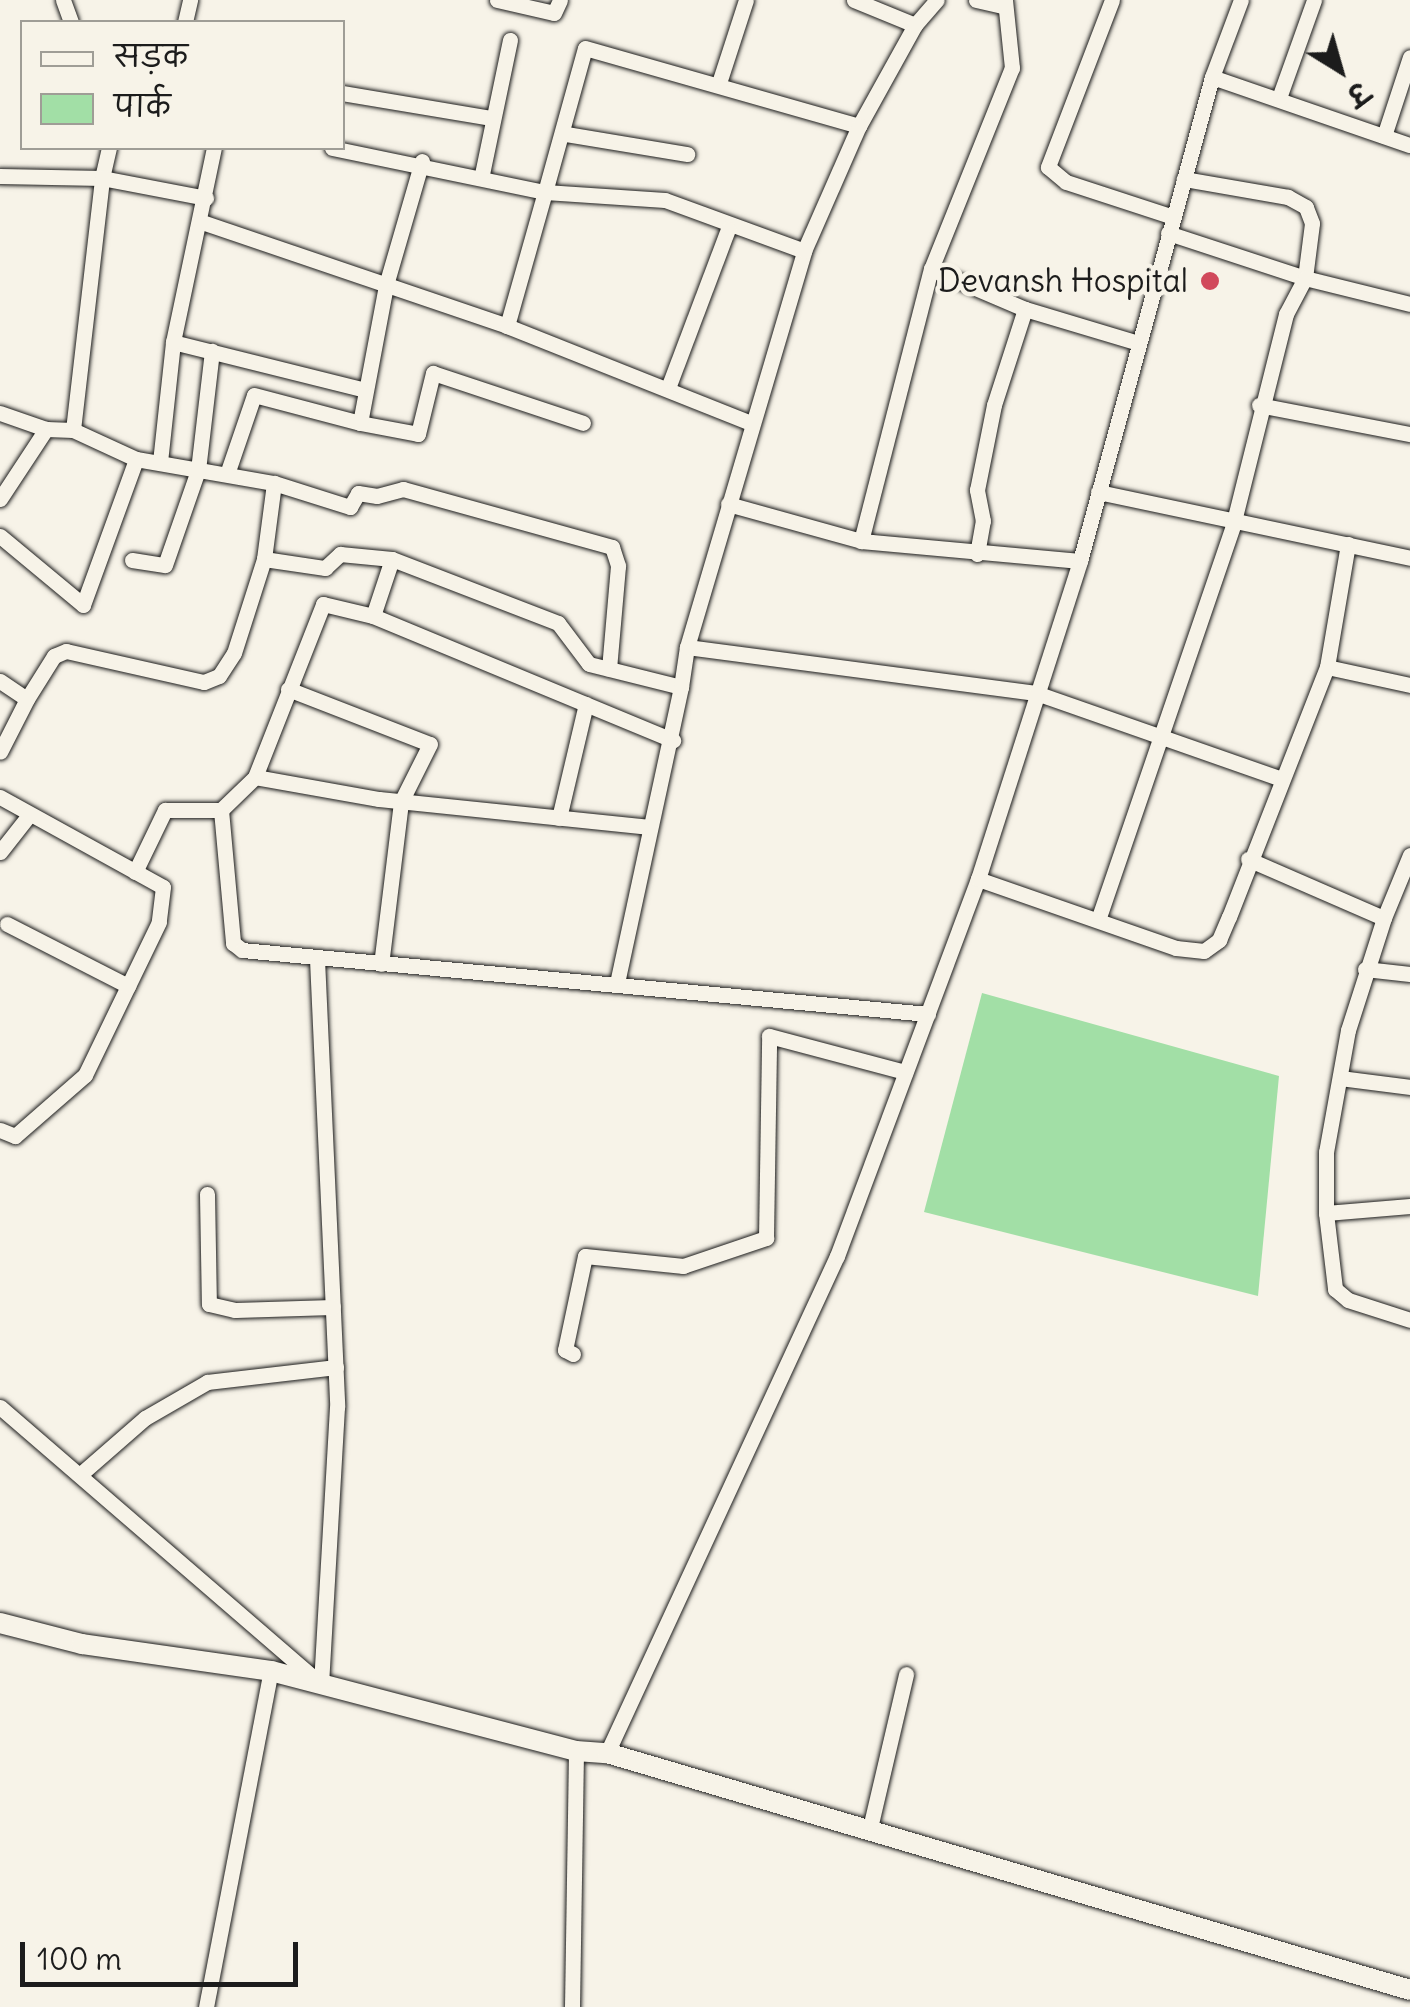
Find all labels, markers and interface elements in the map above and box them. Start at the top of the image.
legend [20,20,345,150]
north arrow [1290,20,1390,120]
text: सड़क [114,37,188,75]
text: उ [1340,74,1376,114]
text: पार्क [114,87,171,125]
place label: Devansh Hospital [938,262,1188,300]
marker: Devansh Hospital [1197,268,1223,294]
scale bar [25,1922,302,1984]
text: 100 m [37,1940,122,1978]

